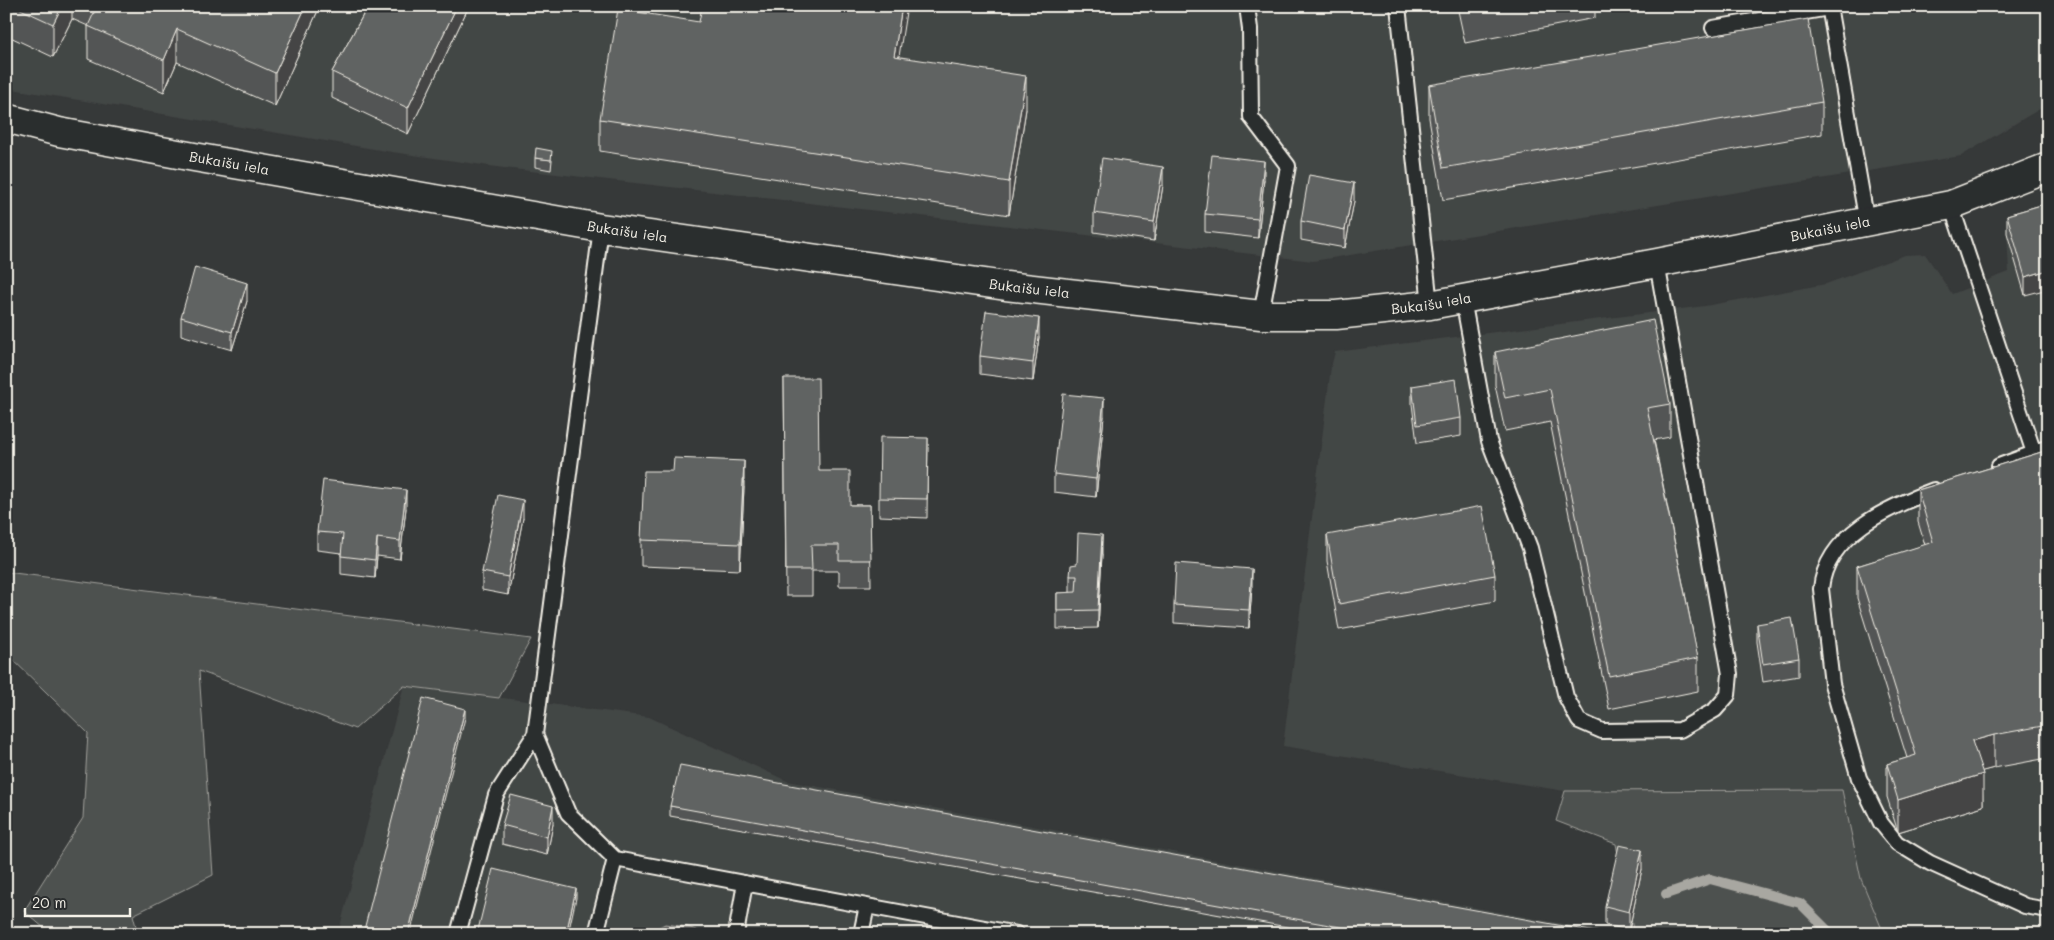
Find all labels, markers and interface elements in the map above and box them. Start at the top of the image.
street label: Bukaišu iela [188,146,271,179]
street label: Bukaišu iela [1789,211,1872,245]
street label: Bukaišu iela [586,216,669,246]
street label: Bukaišu iela [988,274,1071,302]
street label: Bukaišu iela [1390,288,1473,318]
scale bar [25,885,130,917]
text: 20 m [32,892,66,912]

